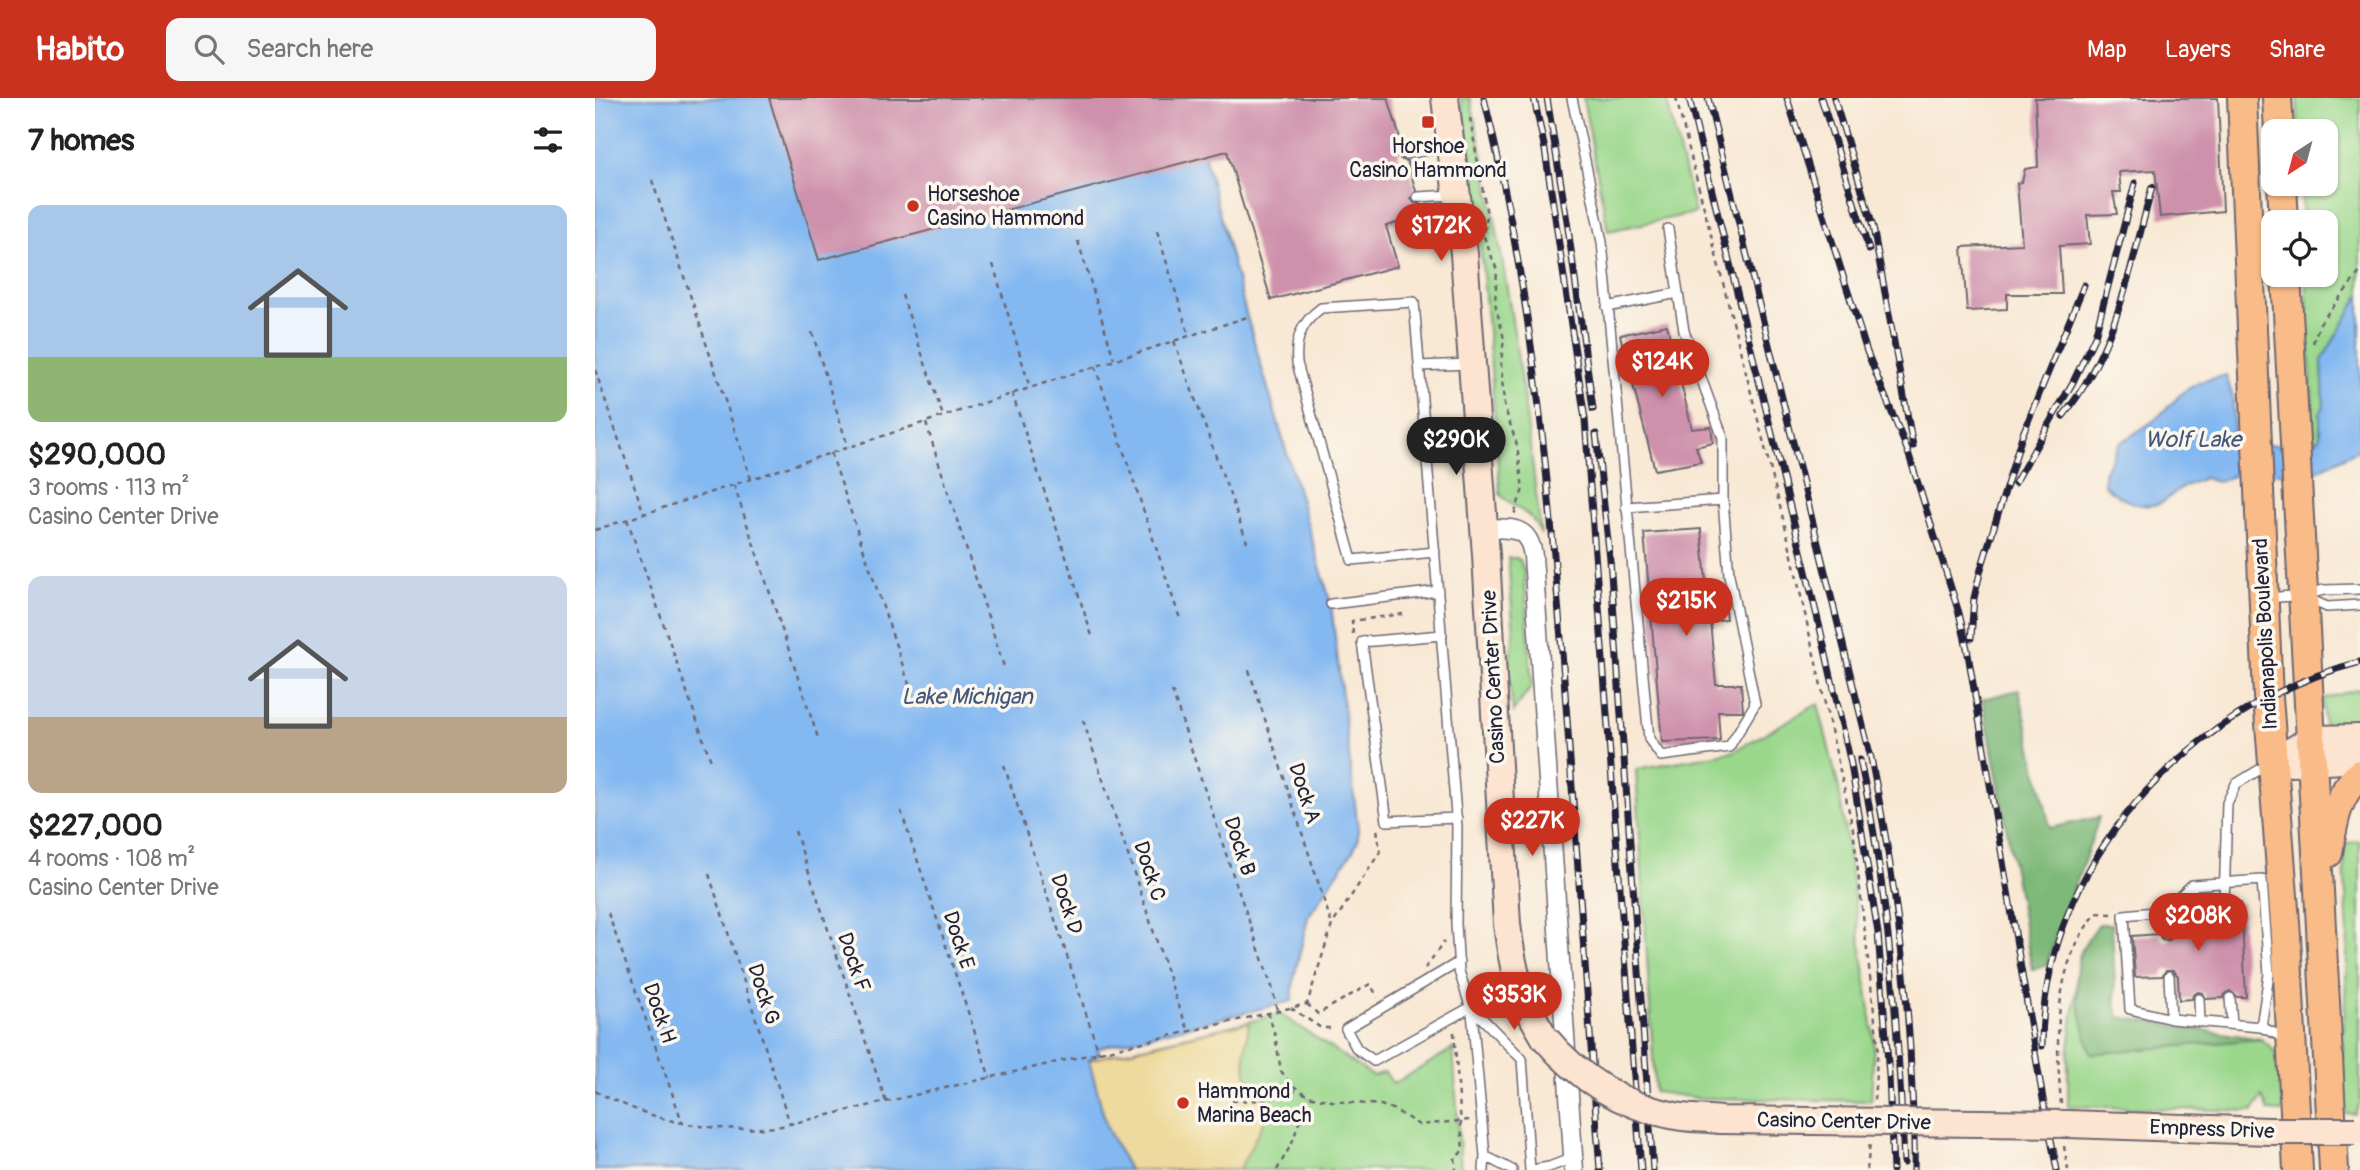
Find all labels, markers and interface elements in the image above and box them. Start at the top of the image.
search box [166,18,656,81]
text: Habito [35,29,124,70]
icon: search [190,30,228,68]
text: Search here [246,33,373,65]
text: Map [2087,35,2127,64]
text: Layers [2165,35,2231,64]
text: Share [2269,35,2325,64]
marker: Horshoe Casino Hammond [1420,114,1436,130]
north arrow [2261,119,2338,196]
map controls [2261,119,2338,287]
icon: filters [529,121,567,159]
text: 7 homes [28,122,135,159]
place label: Horshoe Casino Hammond [1349,133,1507,184]
place label: Horseshoe Casino Hammond [927,181,1084,232]
marker: Horseshoe Casino Hammond [905,198,921,214]
pin: $172K [1392,204,1490,263]
button: locate [2261,210,2338,287]
text: $172K [1411,211,1471,240]
icon: home [235,250,361,376]
pin: $124K [1613,340,1711,399]
text: $124K [1631,347,1693,376]
pin: $290K [1407,418,1505,477]
text: $290K [1423,425,1489,454]
water label: Wolf Lake [2145,425,2244,454]
text: $290,000 [28,436,166,473]
text: 3 rooms · 113 m² [28,473,189,502]
text: Casino Center Drive [28,502,219,531]
street label: Indianapolis Boulevard [2247,537,2284,731]
pin: $215K [1637,578,1735,638]
text: $215K [1656,586,1716,615]
street label: Casino Center Drive [1475,589,1512,765]
icon: home [235,621,361,747]
water label: Lake Michigan [901,682,1034,711]
street label: Dock A [1282,759,1327,827]
pin: $227K [1483,798,1581,858]
text: $227K [1500,806,1564,835]
text: $227,000 [28,807,163,844]
street label: Dock B [1217,813,1262,879]
street label: Dock C [1127,838,1172,905]
text: 4 rooms · 108 m² [28,844,195,873]
street label: Dock D [1044,871,1089,938]
text: Casino Center Drive [28,873,219,902]
pin: $208K [2149,894,2247,953]
text: $208K [2165,901,2231,930]
street label: Dock E [937,908,981,973]
street label: Dock F [831,929,876,995]
street label: Dock G [741,960,786,1028]
pin: $353K [1465,972,1563,1032]
street label: Dock H [637,980,682,1047]
text: $353K [1482,980,1546,1009]
place label: Hammond Marina Beach [1197,1078,1312,1129]
marker: Hammond Marina Beach [1175,1095,1191,1111]
street label: Casino Center Drive [1757,1106,1932,1137]
street label: Empress Drive [2149,1114,2276,1145]

